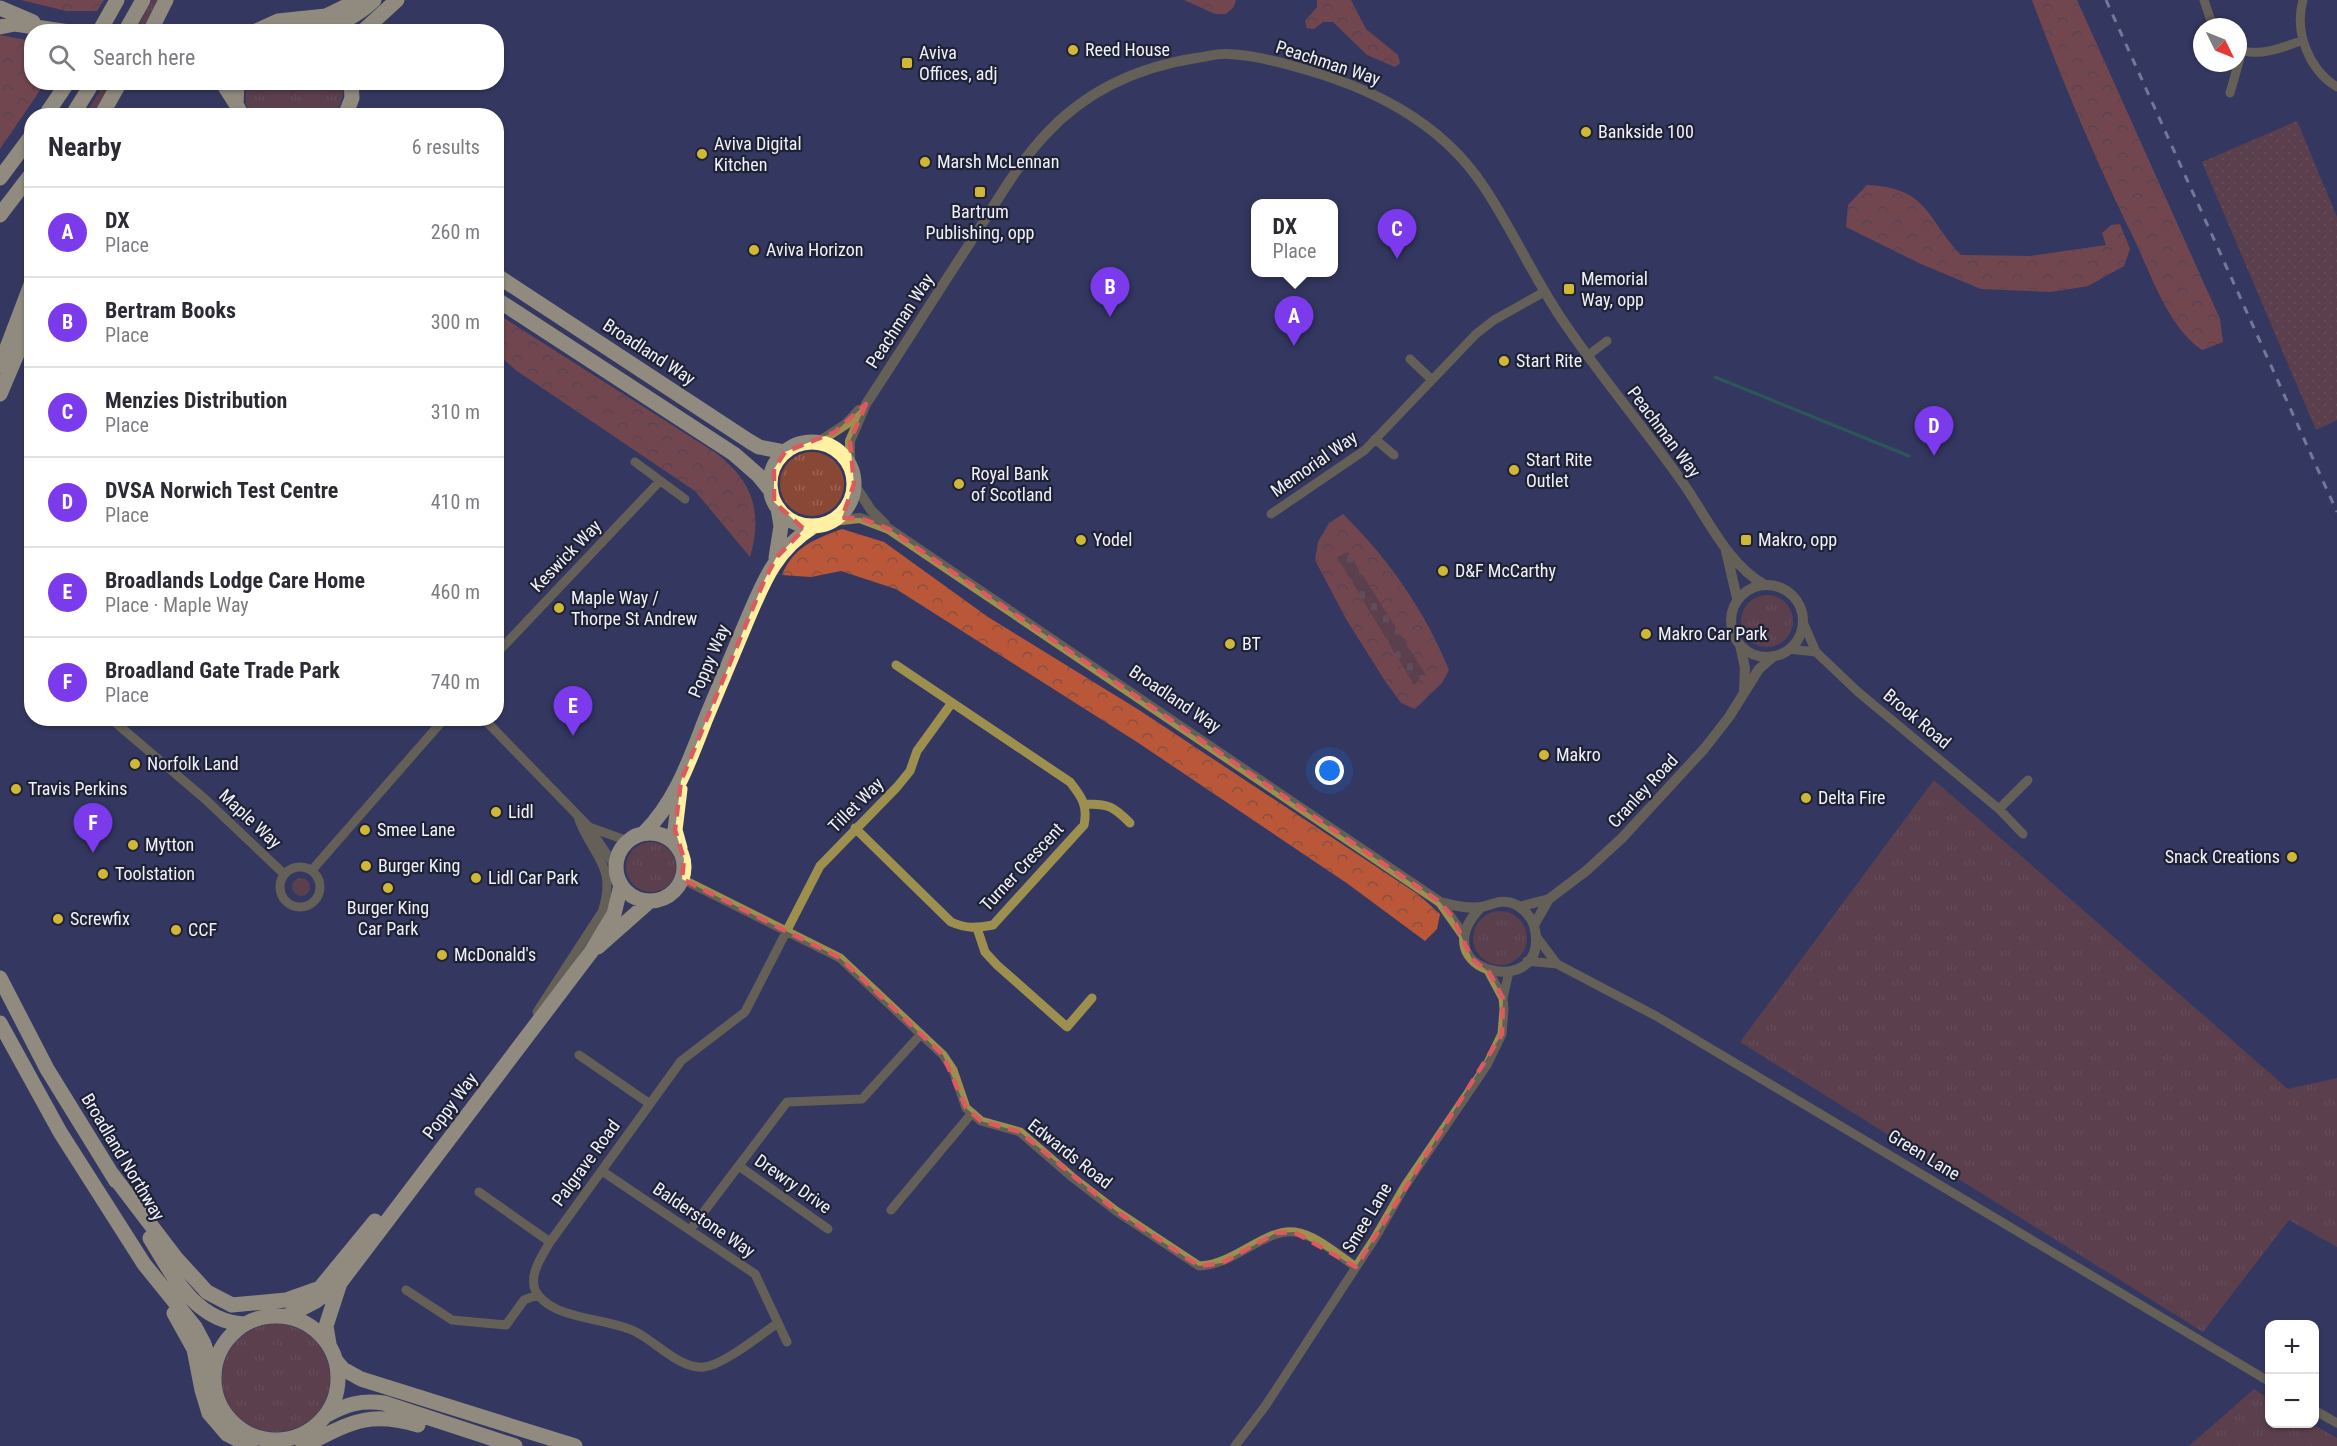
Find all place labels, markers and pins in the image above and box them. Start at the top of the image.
place label: Reed House [1085,39,1170,60]
place label: Aviva Offices, adj [919,42,997,84]
marker: Reed House [1066,43,1080,57]
marker: Aviva Offices, adj [900,56,914,70]
place label: Bankside 100 [1598,121,1694,142]
marker: Bankside 100 [1579,125,1593,139]
place label: Aviva Digital Kitchen [714,133,802,175]
marker: Aviva Digital Kitchen [695,147,709,161]
place label: Marsh McLennan [937,151,1059,172]
marker: Marsh McLennan [918,155,932,169]
marker: Bartrum Publishing, opp [973,185,987,199]
place label: Bartrum Publishing, opp [926,201,1035,243]
pin: C [1378,210,1416,259]
place label: Aviva Horizon [766,239,863,260]
marker: Aviva Horizon [747,243,761,257]
pin: B [1090,268,1130,317]
place label: Memorial Way, opp [1581,268,1648,310]
marker: Memorial Way, opp [1562,282,1576,296]
pin: A [1274,296,1314,346]
place label: Start Rite [1516,350,1582,371]
marker: Start Rite [1497,354,1511,368]
pin: D [1914,406,1954,456]
place label: Start Rite Outlet [1526,449,1592,491]
place label: Royal Bank of Scotland [971,463,1052,505]
marker: Start Rite Outlet [1507,463,1521,477]
marker: Royal Bank of Scotland [952,477,966,491]
place label: Yodel [1093,529,1132,550]
place label: Makro, opp [1758,529,1837,550]
marker: Yodel [1074,533,1088,547]
marker: Makro, opp [1739,533,1753,547]
place label: D&F McCarthy [1455,560,1557,581]
marker: D&F McCarthy [1436,564,1450,578]
place label: Maple Way / Thorpe St Andrew [571,587,698,629]
marker: Maple Way / Thorpe St Andrew [552,601,566,615]
place label: Makro Car Park [1658,623,1767,644]
marker: Makro Car Park [1639,627,1653,641]
place label: BT [1242,633,1261,654]
marker: BT [1223,637,1237,651]
pin: E [554,686,592,736]
place label: Makro [1556,744,1601,765]
marker: Makro [1537,748,1551,762]
place label: Norfolk Land [147,753,239,774]
marker: Norfolk Land [128,757,142,771]
place label: Travis Perkins [28,778,127,799]
marker: Travis Perkins [9,782,23,796]
place label: Delta Fire [1818,787,1885,808]
marker: Delta Fire [1799,791,1813,805]
place label: Lidl [508,801,534,822]
pin: F [74,804,112,853]
marker: Lidl [489,805,503,819]
place label: Smee Lane [377,819,455,840]
marker: Smee Lane [358,823,372,837]
place label: Mytton [145,834,194,855]
marker: Mytton [126,838,140,852]
place label: Snack Creations [2165,846,2280,867]
marker: Snack Creations [2285,850,2299,864]
place label: Burger King [378,855,460,876]
marker: Burger King [359,859,373,873]
place label: Toolstation [115,863,195,884]
marker: Toolstation [96,867,110,881]
place label: Lidl Car Park [488,867,578,888]
marker: Lidl Car Park [469,871,483,885]
marker: Burger King Car Park [381,881,395,895]
place label: Burger King Car Park [347,897,429,939]
place label: Screwfix [70,908,130,929]
marker: Screwfix [51,912,65,926]
place label: CCF [188,919,217,940]
marker: CCF [169,923,183,937]
place label: McDonald's [454,944,536,965]
marker: McDonald's [435,948,449,962]

